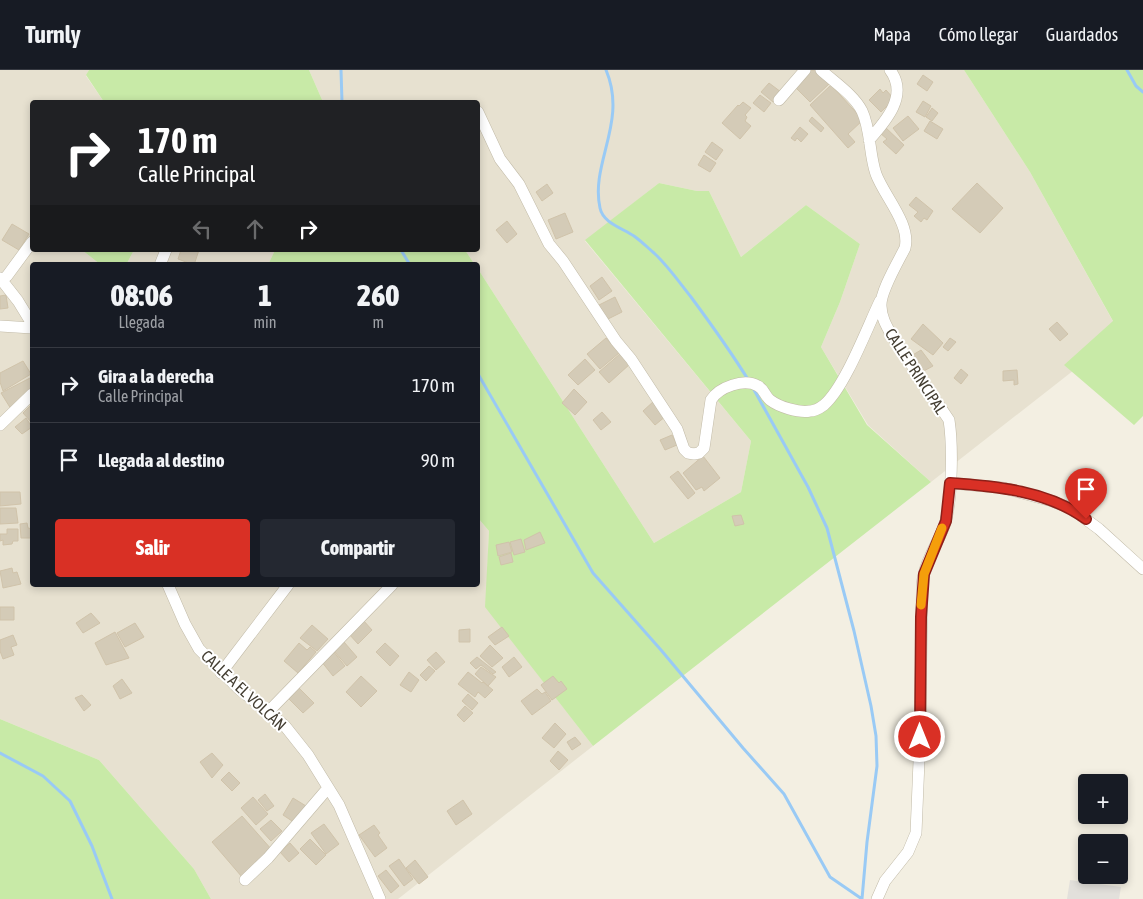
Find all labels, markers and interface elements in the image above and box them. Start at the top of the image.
text: Turnly [25,21,81,48]
text: Mapa [873,24,911,45]
text: Cómo llegar [939,24,1018,45]
text: Guardados [1046,24,1118,45]
icon: right [55,120,120,185]
text: 170 m [138,120,217,160]
text: Calle Principal [138,161,255,187]
icon: left [188,215,216,243]
icon: ahead [241,215,269,243]
icon: right [294,215,322,243]
text: 08:06 [111,278,173,312]
text: 1 [258,278,272,312]
text: 260 [357,278,399,312]
text: Llegada [118,313,165,331]
text: min [254,313,277,331]
text: m [372,313,384,331]
street label: CALLE PRINCIPAL [882,325,951,418]
text: Gira a la derecha [98,365,214,387]
icon: right [55,371,83,399]
text: 170 m [412,374,455,396]
text: Calle Principal [98,387,183,405]
icon: arrive [55,446,83,474]
text: Llegada al destino [98,449,225,471]
text: 90 m [421,449,455,471]
pin [1065,468,1107,519]
icon: arrive [1072,475,1100,503]
button: Salir [55,519,250,577]
button: Compartir [260,519,455,577]
street label: CALLE A EL VOLCÁN [198,646,290,734]
position arrow [893,710,945,762]
map controls [1078,774,1128,884]
button: + [1078,774,1128,824]
button: − [1078,834,1128,884]

